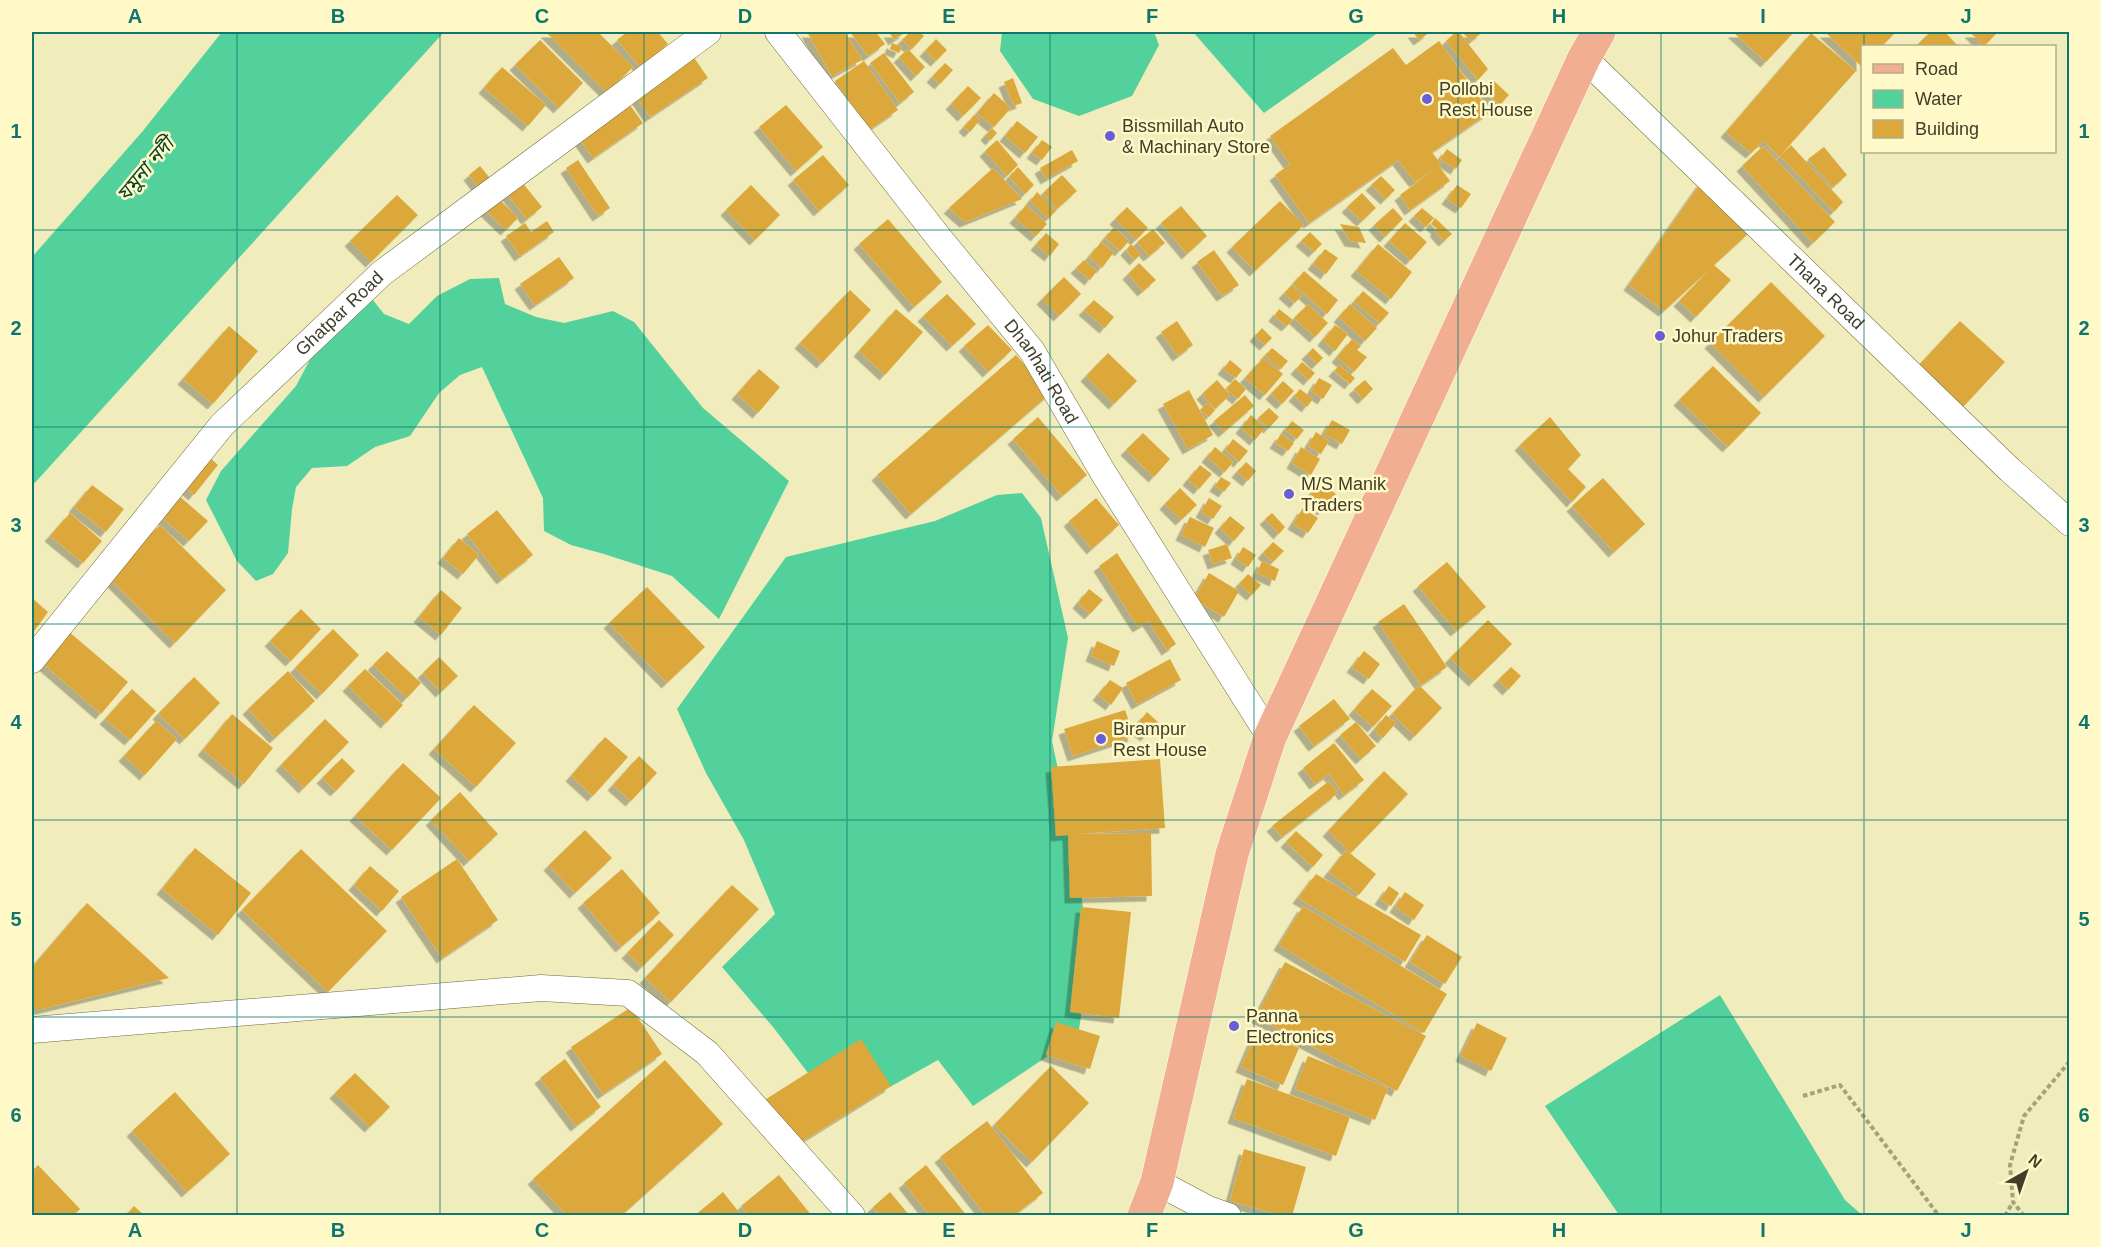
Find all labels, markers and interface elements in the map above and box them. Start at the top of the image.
text: A [128,5,142,27]
text: B [331,5,345,27]
text: C [535,5,549,27]
text: D [738,5,752,27]
text: E [942,5,956,27]
text: F [1146,5,1158,27]
text: G [1348,5,1364,27]
text: H [1552,5,1566,27]
text: I [1760,5,1766,27]
text: J [1960,5,1972,27]
legend [1861,45,2056,153]
text: Road [1915,59,1958,79]
place label: Pollobi Rest House [1439,79,1533,120]
text: Water [1915,89,1962,109]
marker: Pollobi Rest House [1420,92,1434,106]
place label: Bissmillah Auto & Machinary Store [1122,116,1270,157]
text: Building [1915,119,1979,139]
text: 1 [10,120,22,142]
text: 1 [2078,120,2090,142]
water label: যমুনা নদী [111,129,181,206]
marker: Bissmillah Auto & Machinary Store [1103,129,1117,143]
street label: Thana Road [1783,250,1868,333]
street label: Ghatpar Road [291,267,387,360]
street label: Dhanhati Road [1000,315,1082,427]
text: 2 [10,317,22,339]
text: 2 [2078,317,2090,339]
place label: Johur Traders [1672,326,1783,346]
marker: Johur Traders [1653,329,1667,343]
place label: M/S Manik Traders [1301,474,1387,515]
marker: M/S Manik Traders [1282,487,1296,501]
text: 3 [10,514,22,536]
text: 3 [2078,514,2090,536]
text: 4 [10,711,22,733]
text: 4 [2078,711,2090,733]
place label: Birampur Rest House [1113,719,1207,760]
marker: Birampur Rest House [1094,732,1108,746]
text: 5 [10,908,22,930]
text: 5 [2078,908,2090,930]
place label: Panna Electronics [1246,1006,1334,1047]
marker: Panna Electronics [1227,1019,1241,1033]
text: 6 [10,1104,22,1126]
text: 6 [2078,1104,2090,1126]
north arrow [1996,1142,2056,1202]
text: N [2025,1151,2045,1171]
text: A [128,1219,142,1241]
text: B [331,1219,345,1241]
text: C [535,1219,549,1241]
text: D [738,1219,752,1241]
text: E [942,1219,956,1241]
text: F [1146,1219,1158,1241]
text: G [1348,1219,1364,1241]
text: H [1552,1219,1566,1241]
text: I [1760,1219,1766,1241]
text: J [1960,1219,1972,1241]

